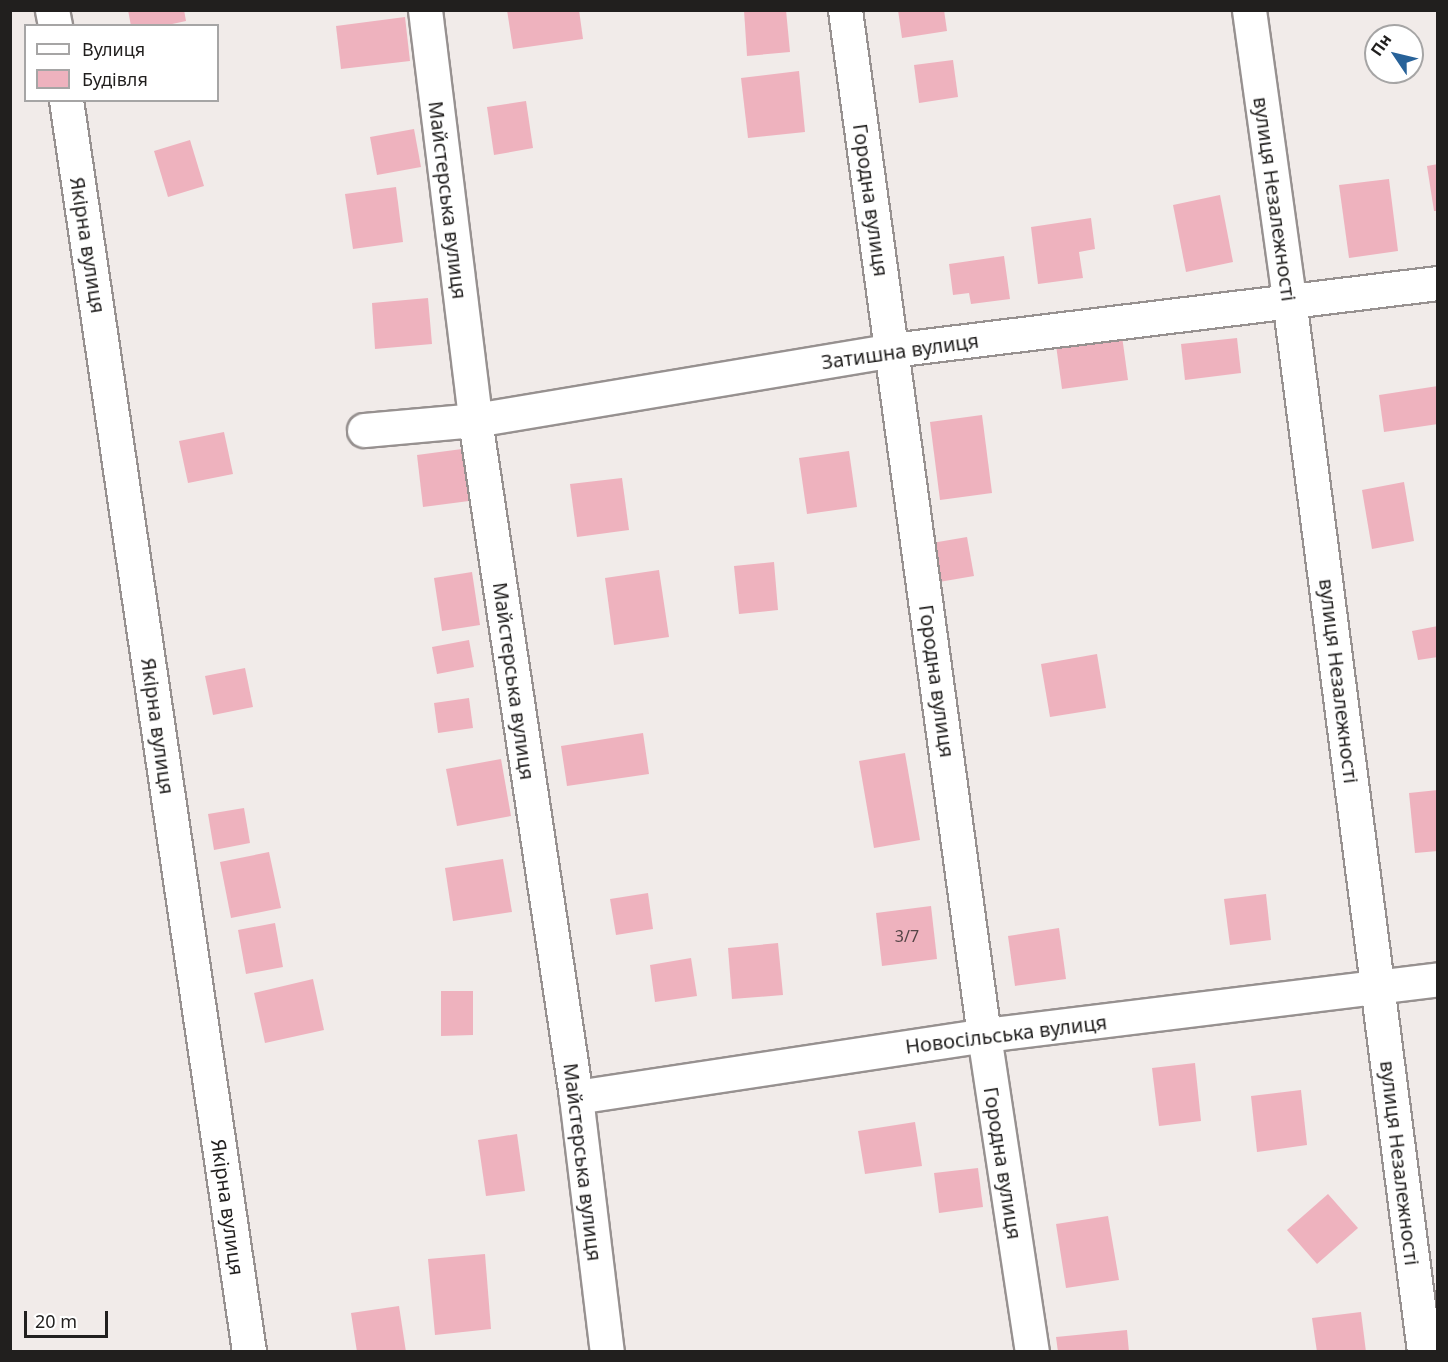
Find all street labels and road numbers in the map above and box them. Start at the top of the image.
street label: вулиця Незалежності [1249,95,1301,303]
street label: Майстерська вулиця [424,100,472,300]
street label: Городна вулиця [848,122,894,278]
street label: Якірна вулиця [65,175,111,315]
street label: Затишна вулиця [820,328,980,374]
street label: вулиця Незалежності [1315,577,1363,785]
street label: Майстерська вулиця [488,581,540,781]
street label: Городна вулиця [914,603,960,759]
street label: Якірна вулиця [137,656,179,796]
street label: Новосільська вулиця [904,1010,1108,1058]
street label: вулиця Незалежності [1376,1059,1424,1267]
street label: Майстерська вулиця [559,1062,607,1262]
street label: Городна вулиця [979,1085,1027,1241]
street label: Якірна вулиця [207,1137,249,1277]

